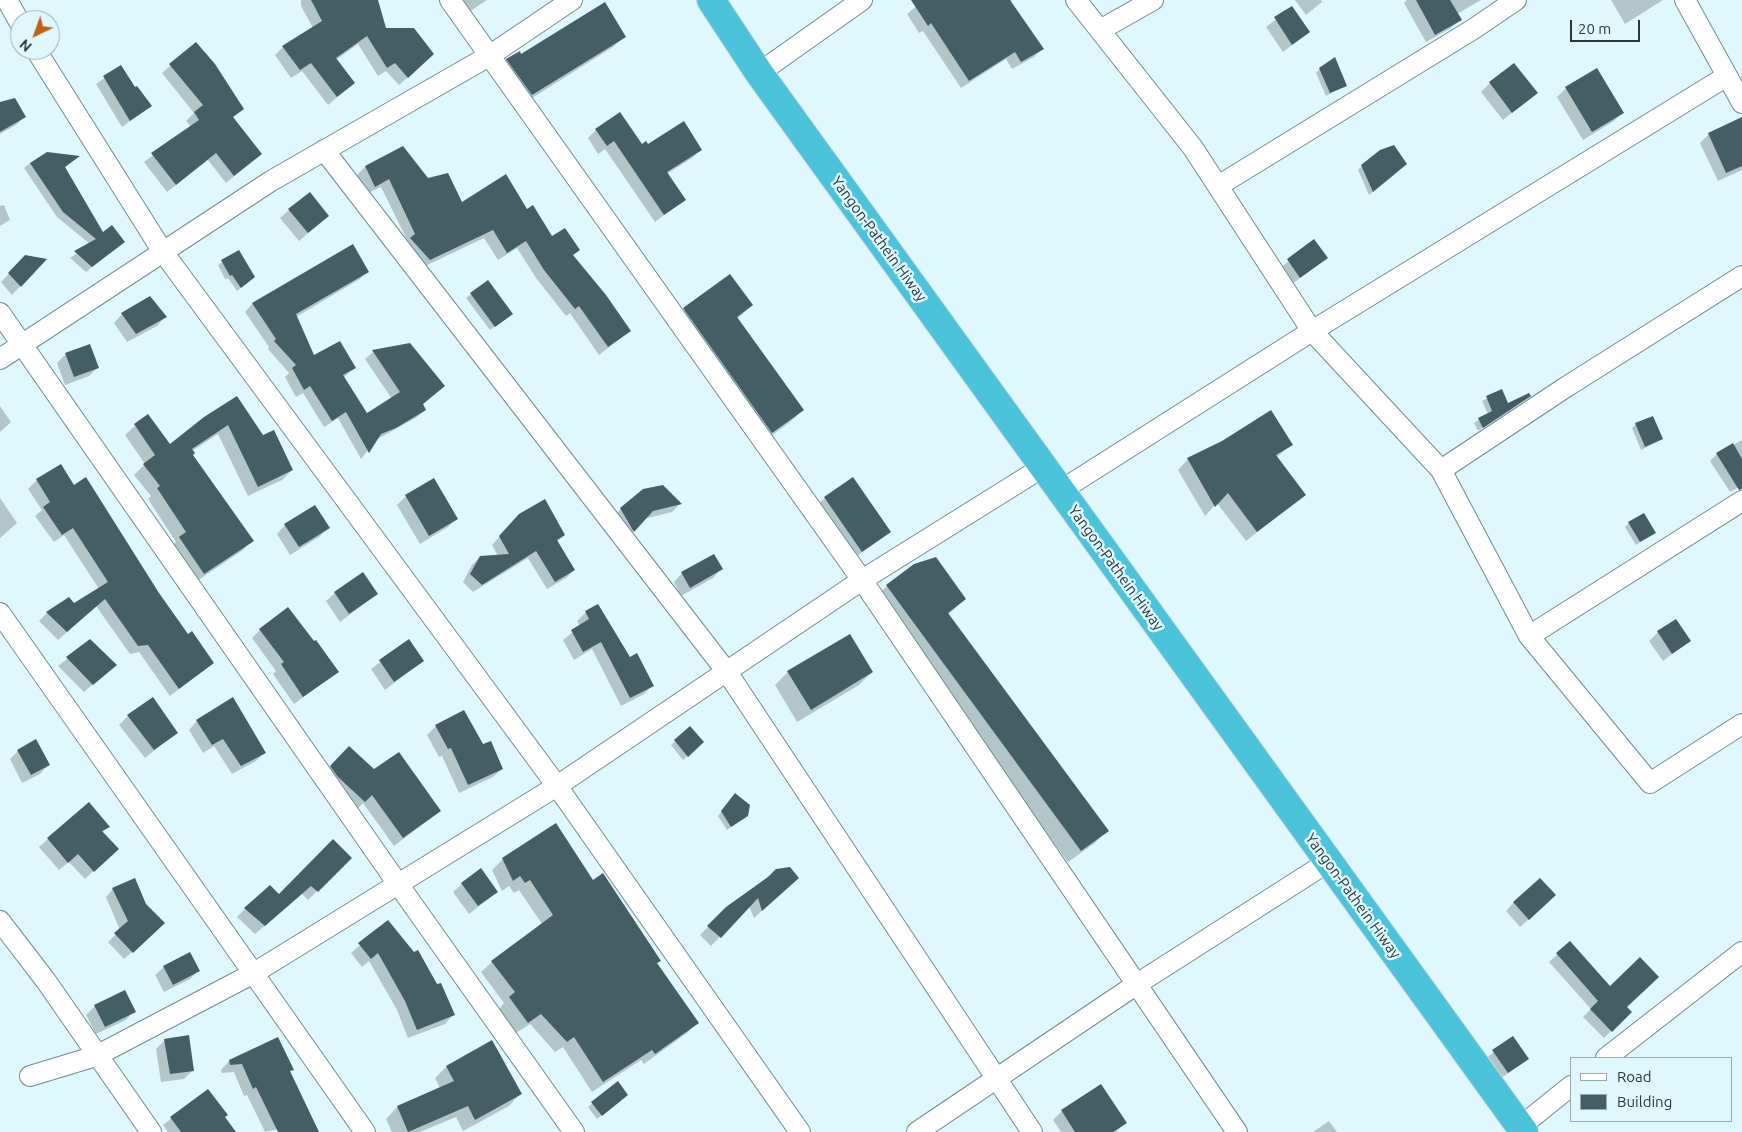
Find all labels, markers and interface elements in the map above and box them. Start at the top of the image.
north arrow [10,10,60,60]
scale bar [1572,10,1642,42]
text: 20 m [1578,20,1611,37]
text: N [16,36,35,55]
street label: Yangon-Pathein Hiway [828,173,930,305]
street label: Yangon-Pathein Hiway [1065,502,1167,634]
street label: Yangon-Pathein Hiway [1302,830,1404,962]
legend [1570,1057,1732,1122]
text: Road [1617,1068,1652,1085]
text: Building [1617,1093,1672,1110]

